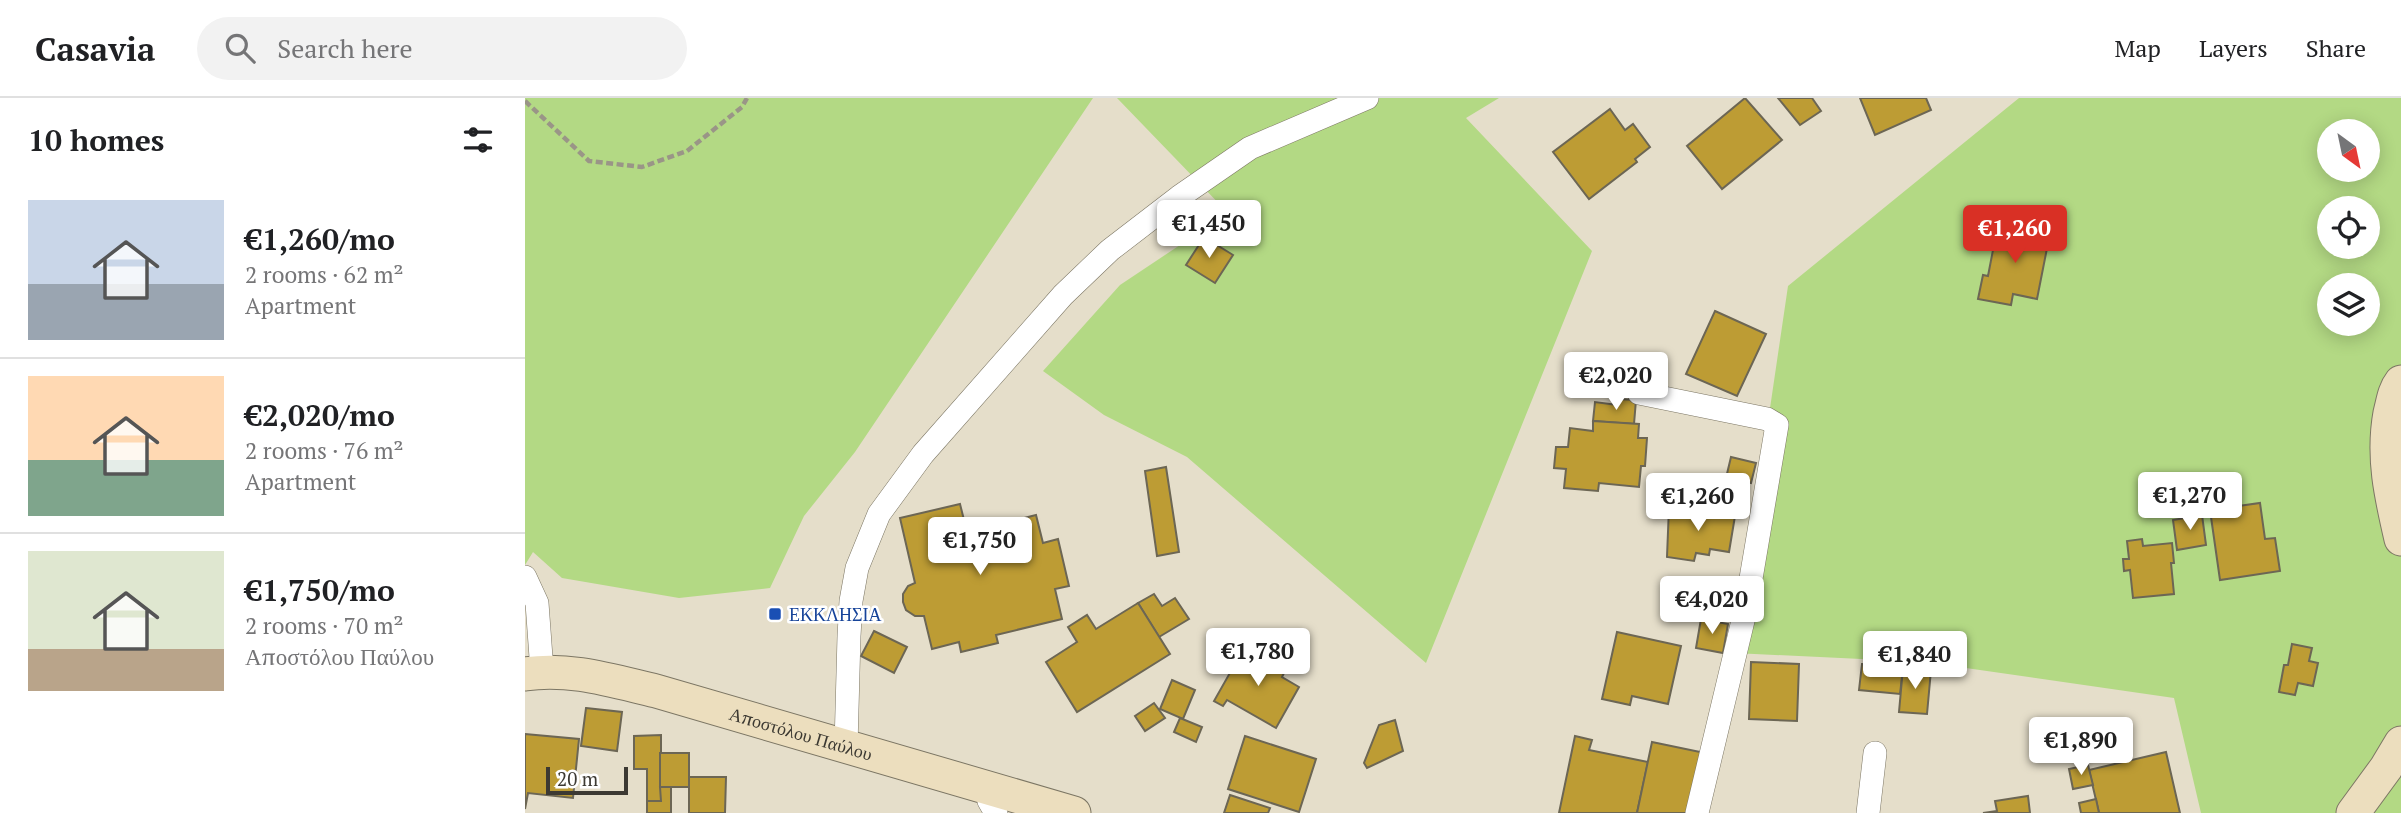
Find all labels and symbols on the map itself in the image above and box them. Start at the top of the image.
north arrow [2317,119,2380,182]
pin: €1,450 [1152,200,1266,260]
pin: €1,260 [1958,206,2072,265]
pin: €2,020 [1559,352,1673,412]
pin: €1,270 [2133,472,2247,532]
pin: €1,260 [1641,474,1755,533]
pin: €1,750 [923,518,1037,577]
pin: €4,020 [1655,576,1769,636]
place label: ΕΚΚΛΗΣΙΑ [789,602,882,626]
marker: ΕΚΚΛΗΣΙΑ [767,606,783,622]
pin: €1,780 [1201,628,1315,688]
pin: €1,840 [1858,632,1972,691]
street label: Αποστόλου Παύλου [727,701,875,766]
pin: €1,890 [2024,718,2138,777]
scale bar [546,764,628,796]

